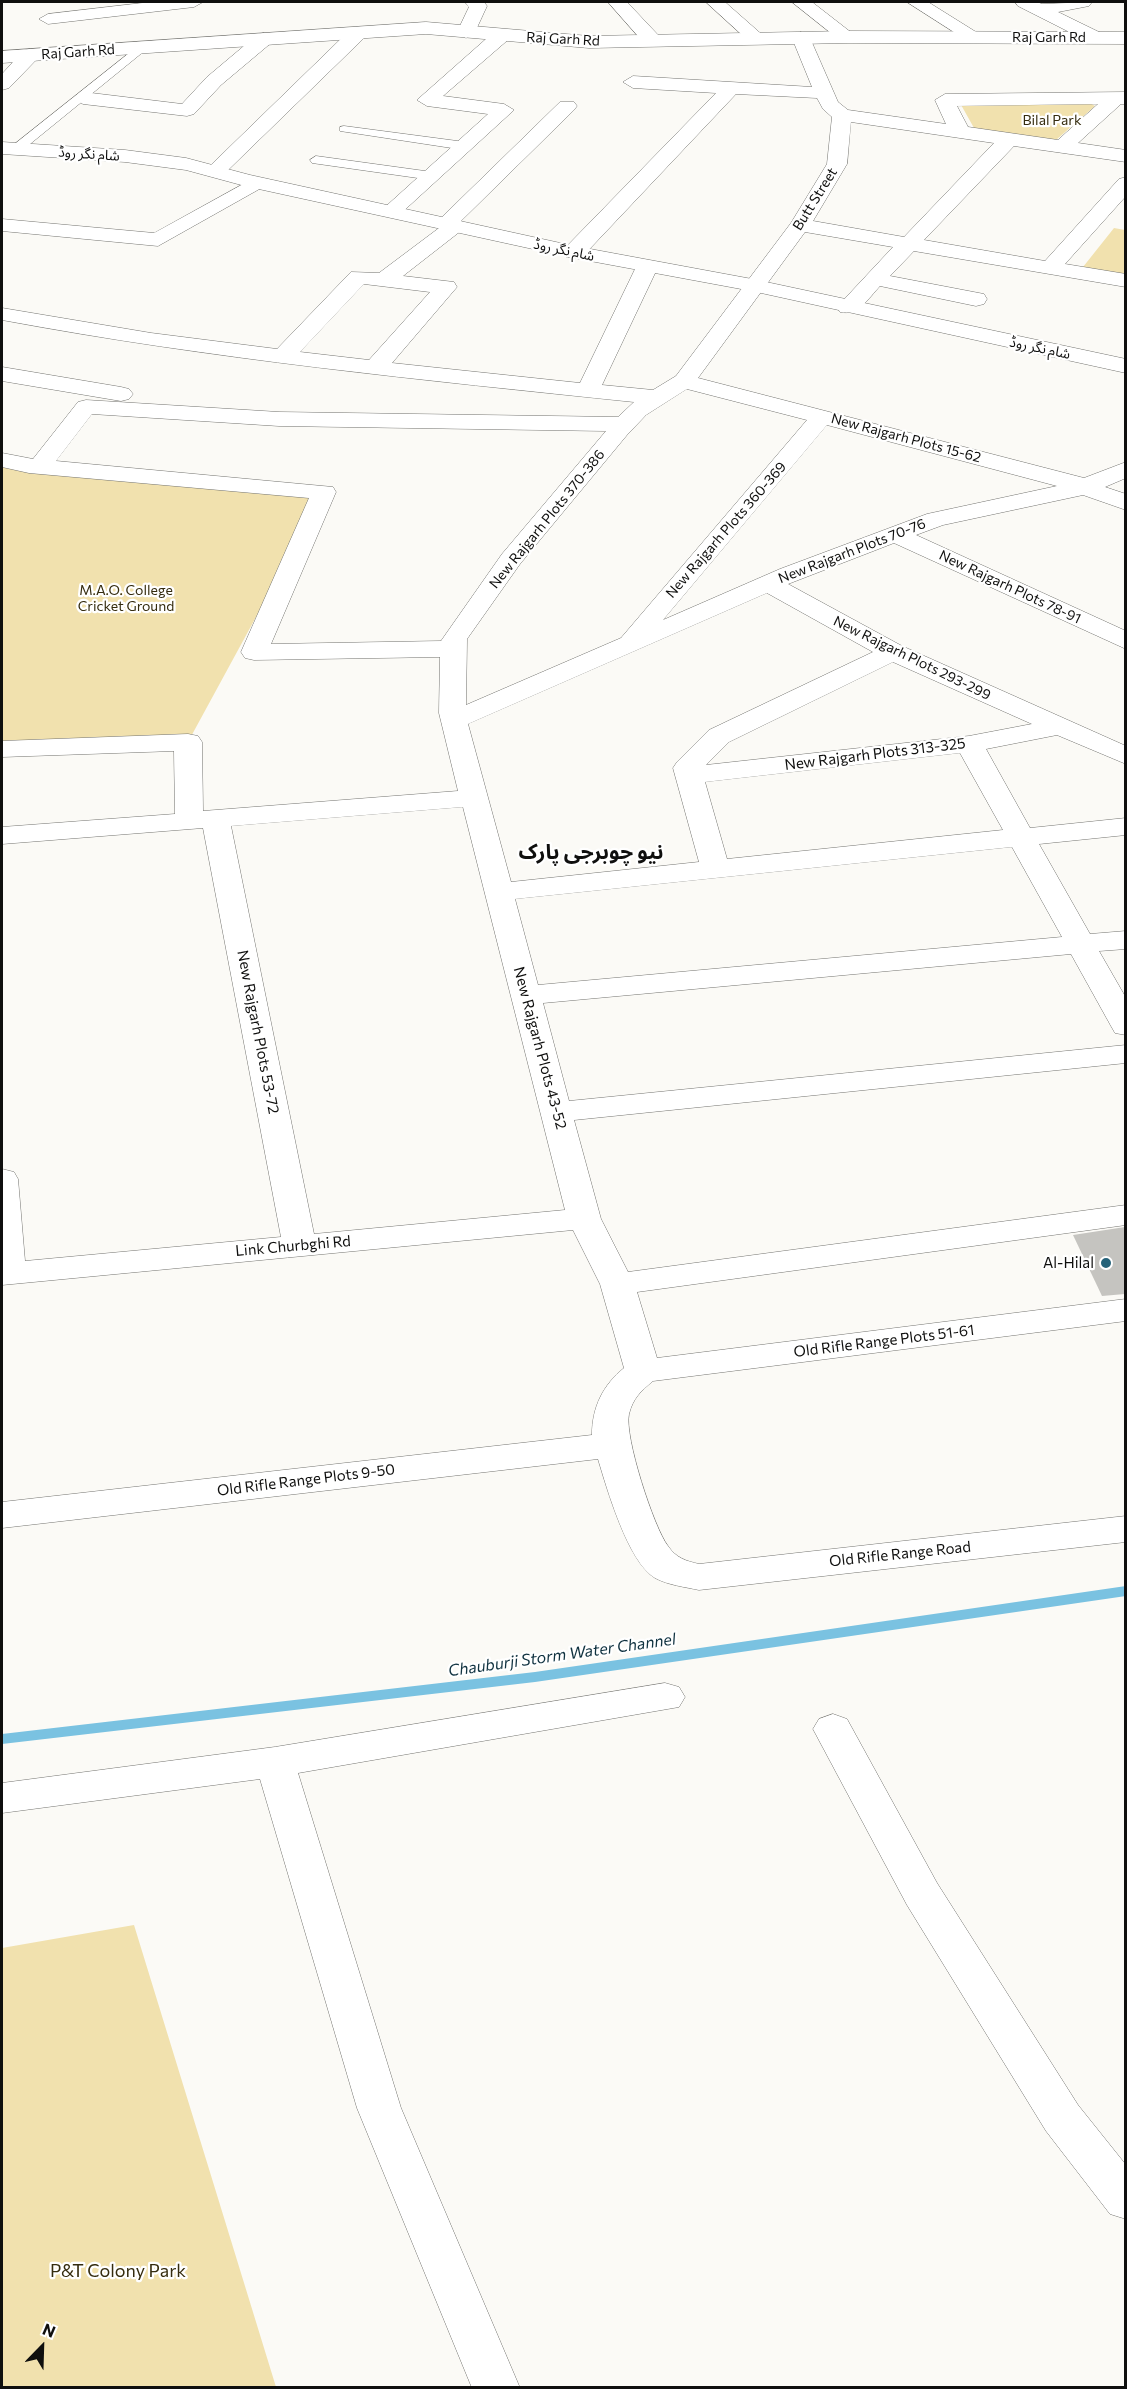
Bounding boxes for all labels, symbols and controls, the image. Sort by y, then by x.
street label: Raj Garh Rd [526,29,600,49]
street label: Raj Garh Rd [1012,29,1086,45]
street label: Raj Garh Rd [41,41,115,63]
park label: Bilal Park [1022,112,1082,128]
street label: شام نگر روڈ [58,143,120,165]
street label: Butt Street [789,165,841,233]
street label: شام نگر روڈ [532,235,596,265]
street label: شام نگر روڈ [1008,333,1072,363]
street label: New Rajgarh Plots 15-62 [829,410,983,466]
street label: New Rajgarh Plots 370-386 [486,446,608,592]
street label: New Rajgarh Plots 360-369 [662,459,790,601]
street label: New Rajgarh Plots 70-76 [776,515,928,587]
street label: New Rajgarh Plots 78-91 [936,547,1084,627]
park label: M.A.O. College Cricket Ground [78,582,174,614]
street label: New Rajgarh Plots 293-299 [830,612,994,704]
street label: New Rajgarh Plots 313-325 [784,734,966,774]
district label: نیو چوبرجی پارک [519,839,663,865]
street label: New Rajgarh Plots 53-72 [233,949,283,1115]
street label: New Rajgarh Plots 43-52 [510,965,570,1131]
street label: Link Churbghi Rd [235,1232,351,1260]
place label: Al-Hilal [1043,1254,1094,1272]
marker: Al-Hilal [1099,1256,1113,1270]
street label: Old Rifle Range Plots 51-61 [793,1321,975,1361]
street label: Old Rifle Range Plots 9-50 [216,1460,396,1500]
street label: Old Rifle Range Road [828,1538,972,1570]
water label: Chauburji Storm Water Channel [447,1630,677,1680]
park label: P&T Colony Park [50,2260,186,2282]
north arrow [12,2317,72,2377]
text: N [40,2319,58,2341]

